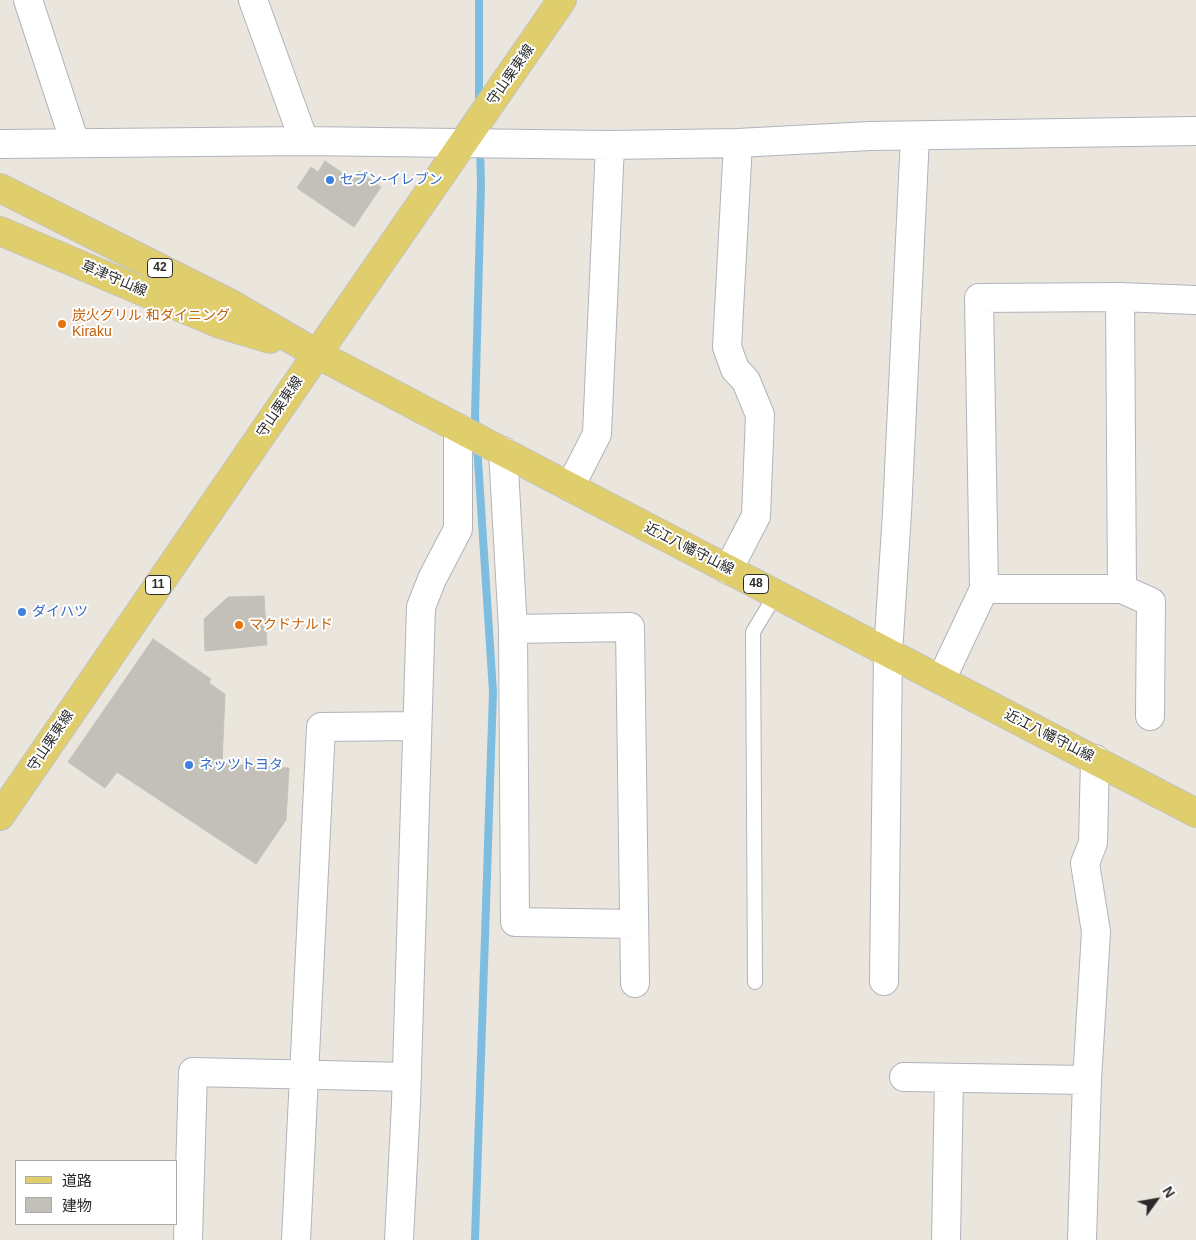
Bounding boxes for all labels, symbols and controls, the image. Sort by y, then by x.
street label: 守山栗東線 [484,42,538,108]
place label: セブン-イレブン [340,172,443,188]
marker: セブン-イレブン [324,174,336,186]
street label: 草津守山線 [79,258,149,300]
road number: 42 [148,258,172,278]
place label: 炭火グリル 和ダイニング Kiraku [72,308,230,341]
marker: 炭火グリル 和ダイニング Kiraku [56,318,68,330]
street label: 守山栗東線 [253,373,307,441]
street label: 近江八幡守山線 [642,519,736,579]
road number: 48 [744,574,768,594]
road number: 11 [146,576,170,594]
place label: ダイハツ [32,604,88,620]
marker: ダイハツ [16,606,28,618]
place label: マクドナルド [249,617,333,633]
marker: マクドナルド [233,619,245,631]
street label: 近江八幡守山線 [1002,706,1096,766]
street label: 守山栗東線 [24,707,78,775]
place label: ネッツトヨタ [199,757,283,773]
marker: ネッツトヨタ [183,759,195,771]
legend [15,1160,178,1225]
text: 道路 [62,1172,92,1189]
north arrow [1131,1175,1181,1225]
text: N [1159,1184,1178,1201]
text: 建物 [62,1197,92,1214]

